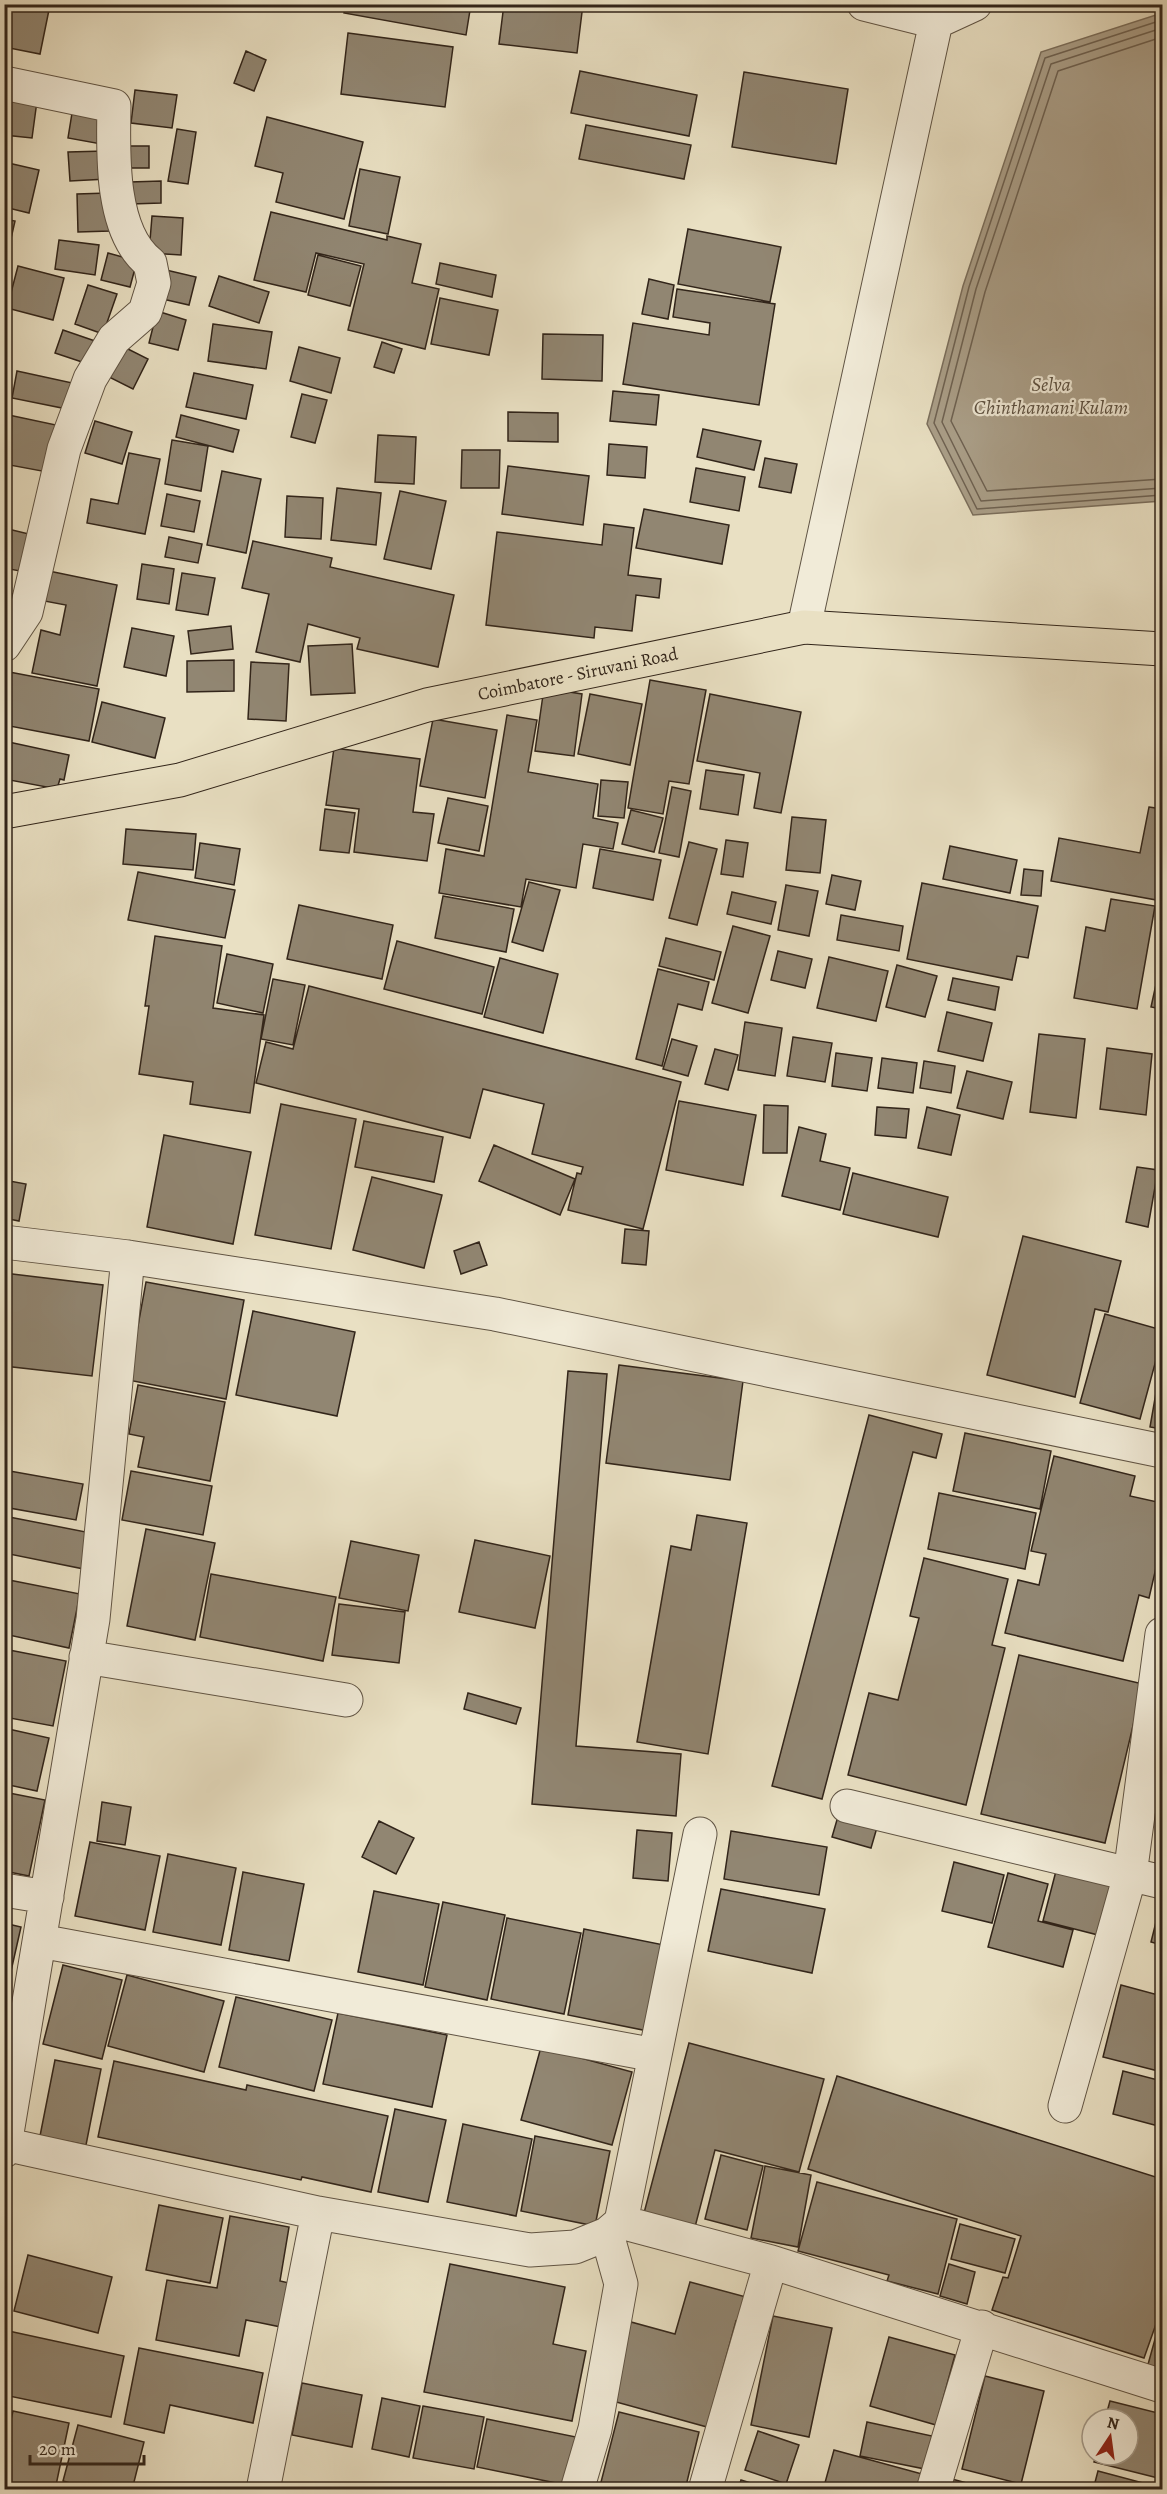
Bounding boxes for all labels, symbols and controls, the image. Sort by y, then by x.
water label: Selva Chinthamani Kulam [974,371,1128,421]
street label: Coimbatore - Siruvani Road [476,641,680,706]
north arrow [1080,2407,1140,2467]
text: N [1105,2411,1122,2435]
scale bar [30,2428,144,2466]
text: 20 m [39,2437,76,2461]

